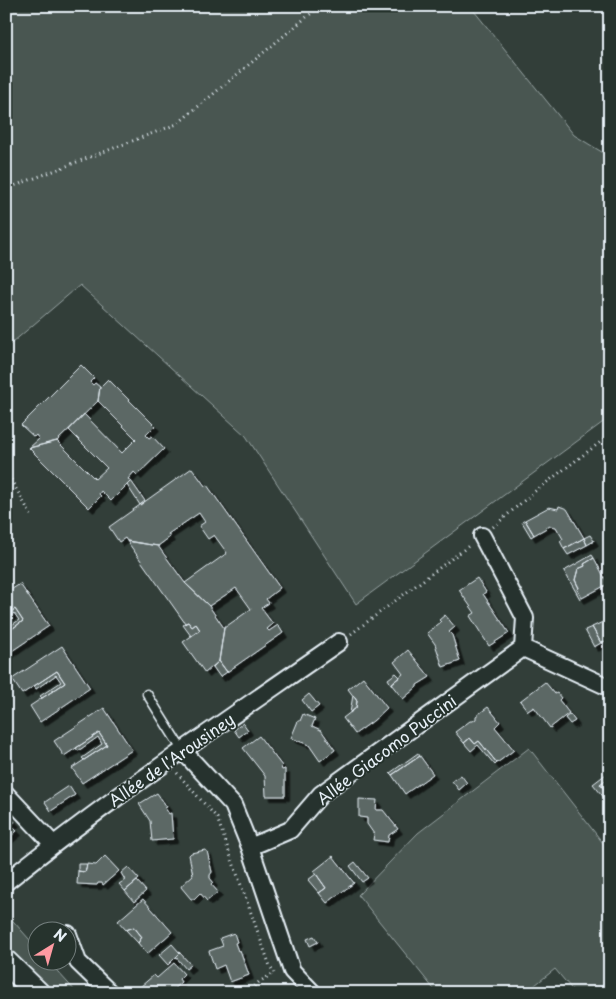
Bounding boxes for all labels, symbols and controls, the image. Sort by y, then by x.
street label: Allée Giacomo Puccini [311,688,461,810]
street label: Allée de l'Arousiney [103,706,239,812]
north arrow [28,922,78,972]
text: N [49,923,71,947]

